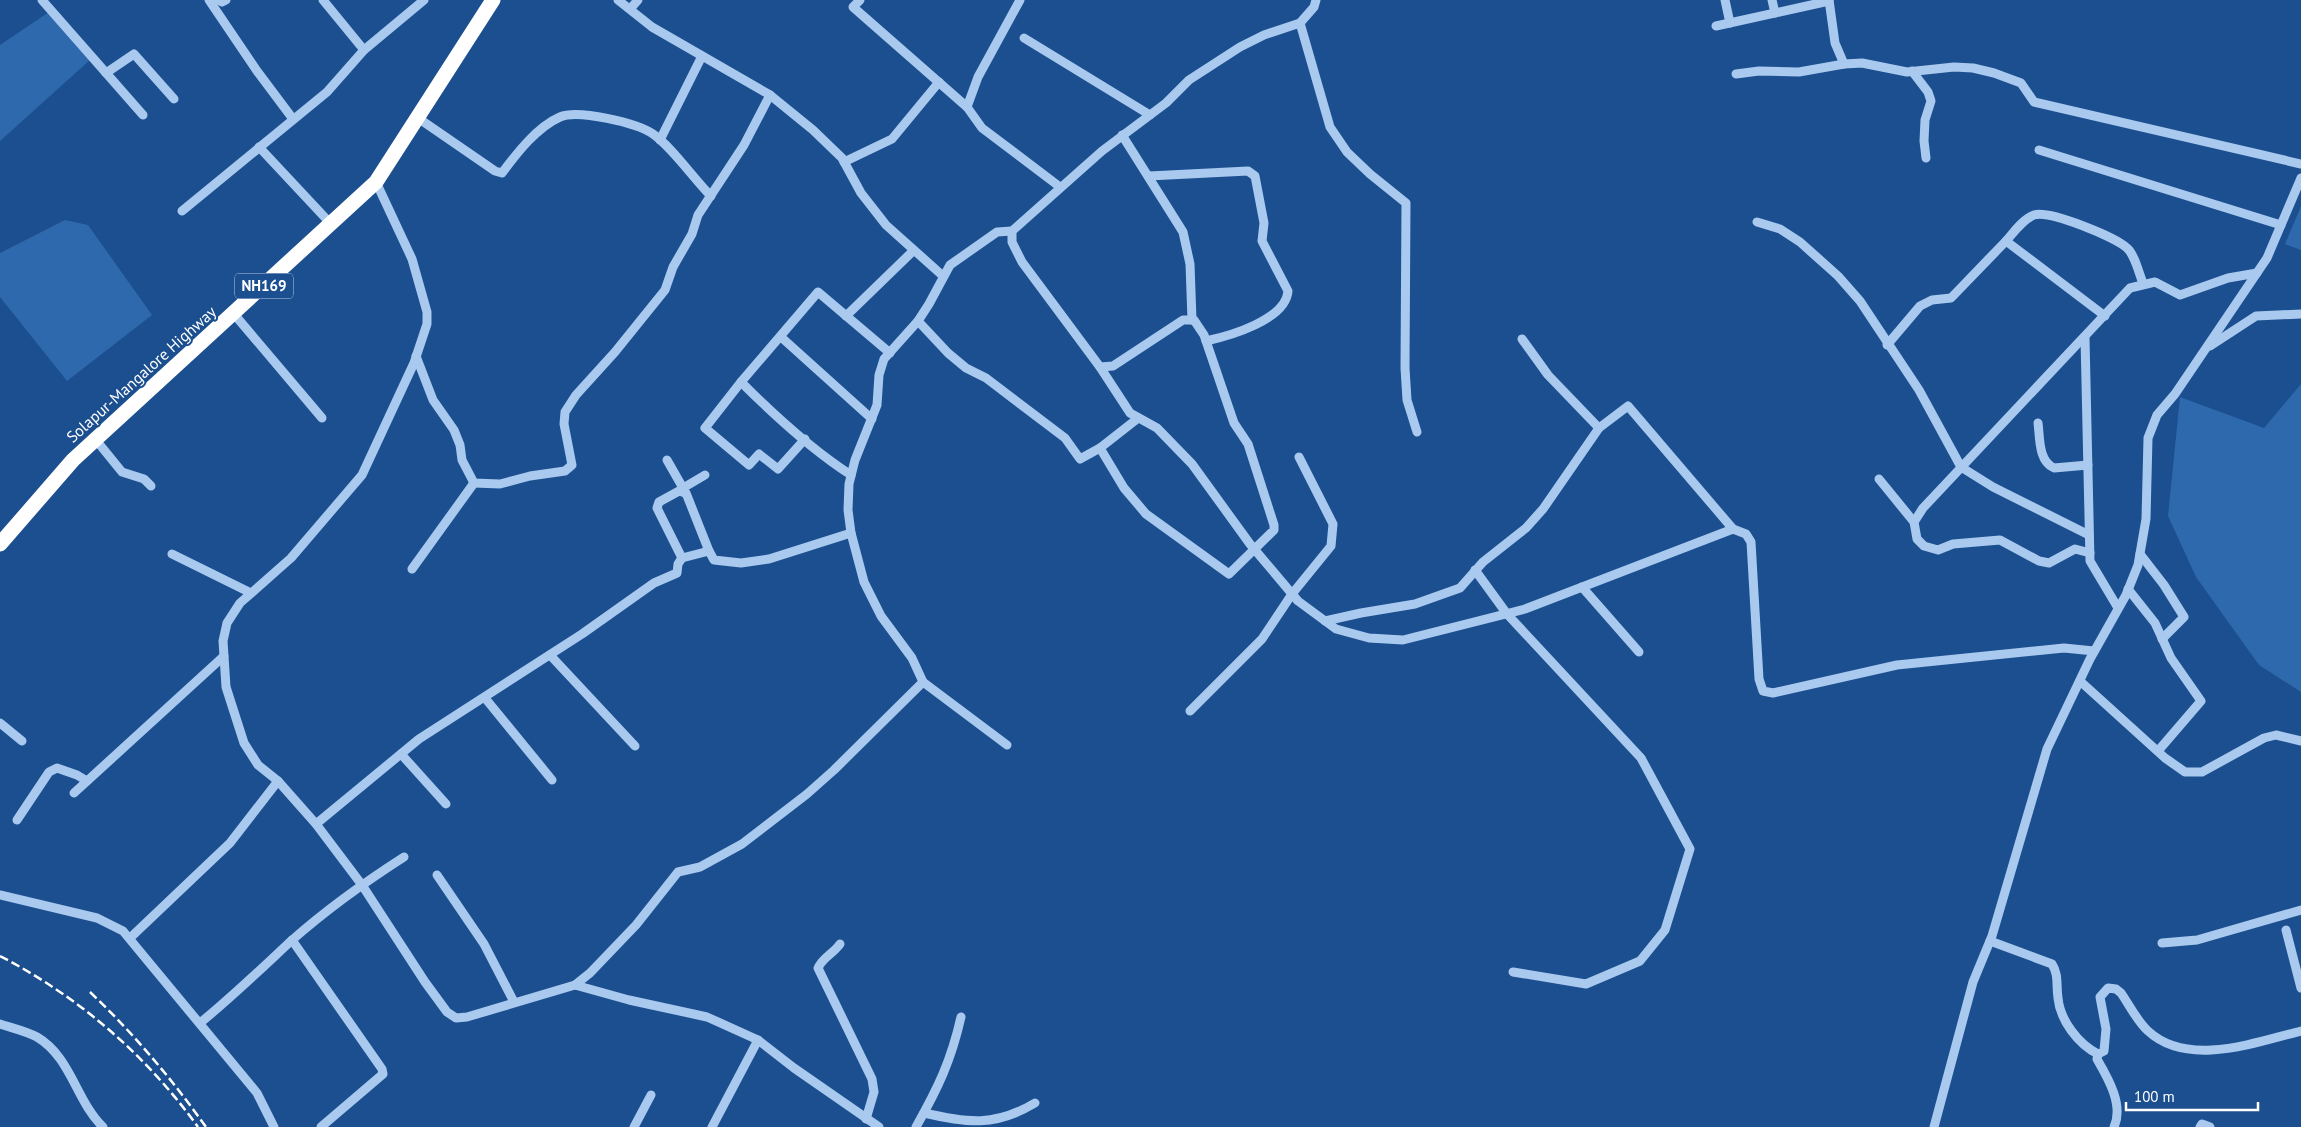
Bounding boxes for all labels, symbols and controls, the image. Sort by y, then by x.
road number: NH169 [235,274,293,298]
street label: Solapur-Mangalore Highway [62,301,220,447]
scale bar [2126,1080,2258,1112]
text: 100 m [2134,1087,2175,1106]

